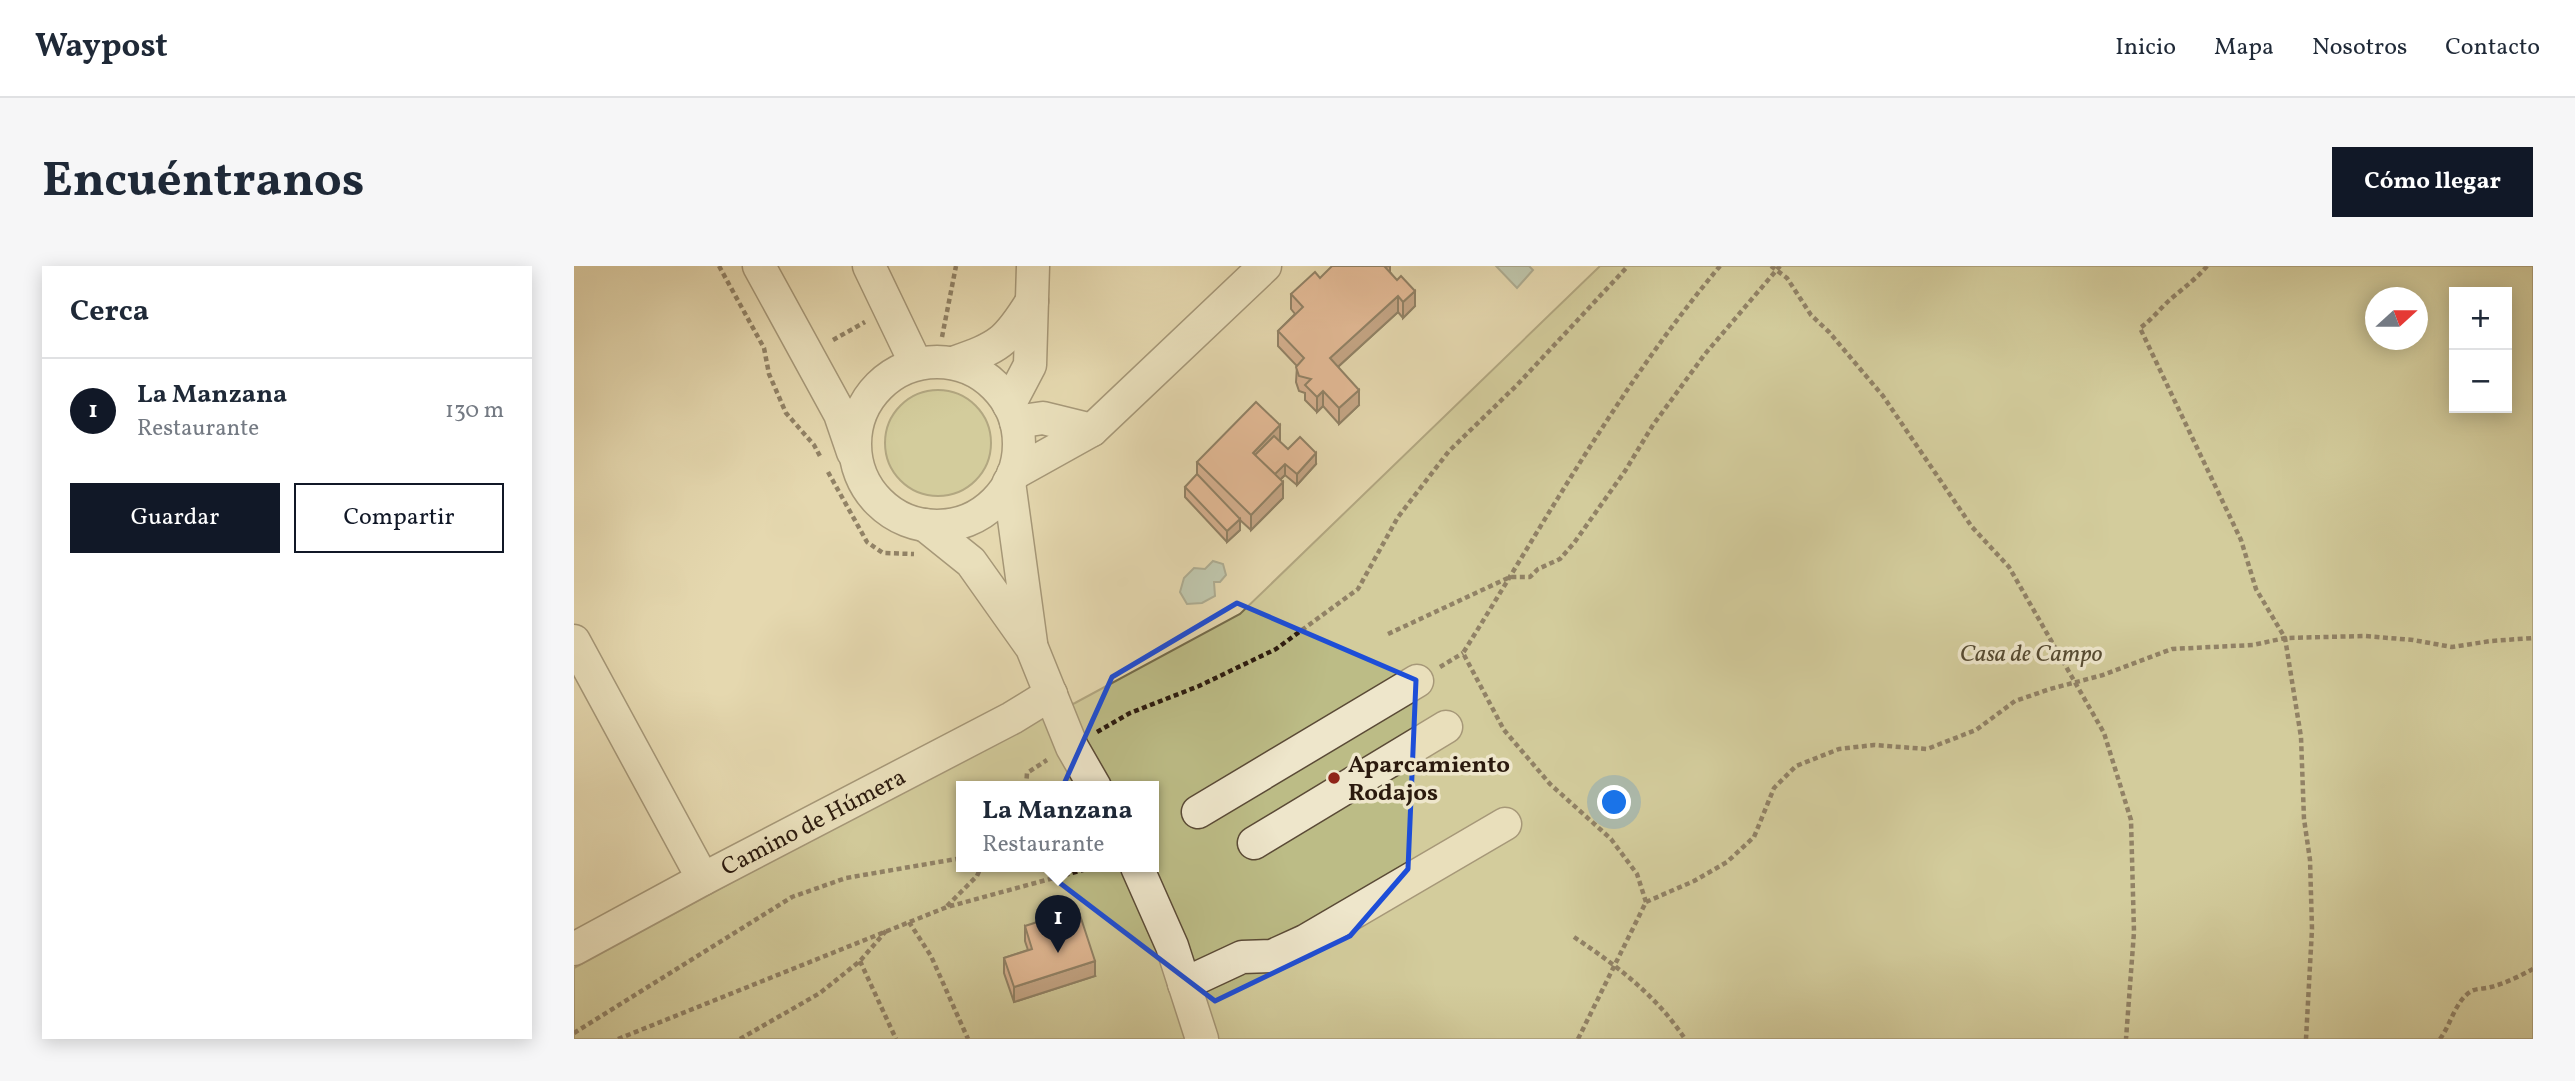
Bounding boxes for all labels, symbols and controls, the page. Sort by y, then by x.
text: Waypost [35,25,168,71]
text: Inicio [2115,31,2176,65]
text: Mapa [2214,31,2274,65]
text: Nosotros [2312,31,2407,65]
text: Contacto [2445,31,2540,65]
button: Cómo llegar [2332,147,2533,217]
text: Encuéntranos [42,148,364,217]
north arrow [2365,287,2428,350]
map controls [2449,287,2512,413]
button: + [2449,287,2512,350]
text: Cerca [70,291,149,333]
button: − [2449,350,2512,413]
text: La Manzana [137,377,287,413]
text: 1 [88,395,98,427]
text: 130 m [445,395,504,427]
text: Restaurante [137,413,259,445]
button: Guardar [70,483,280,553]
button: Compartir [294,483,504,553]
park label: Casa de Campo [1960,638,2102,672]
place label: Aparcamiento Rodajos [1348,749,1510,811]
street label: Camino de Húmera [716,761,912,886]
marker: Aparcamiento Rodajos [1326,770,1342,786]
popup [956,781,1159,872]
your location [1597,785,1631,819]
text: La Manzana [982,793,1133,829]
text: Restaurante [982,829,1104,861]
pin: 1 [1035,895,1081,953]

